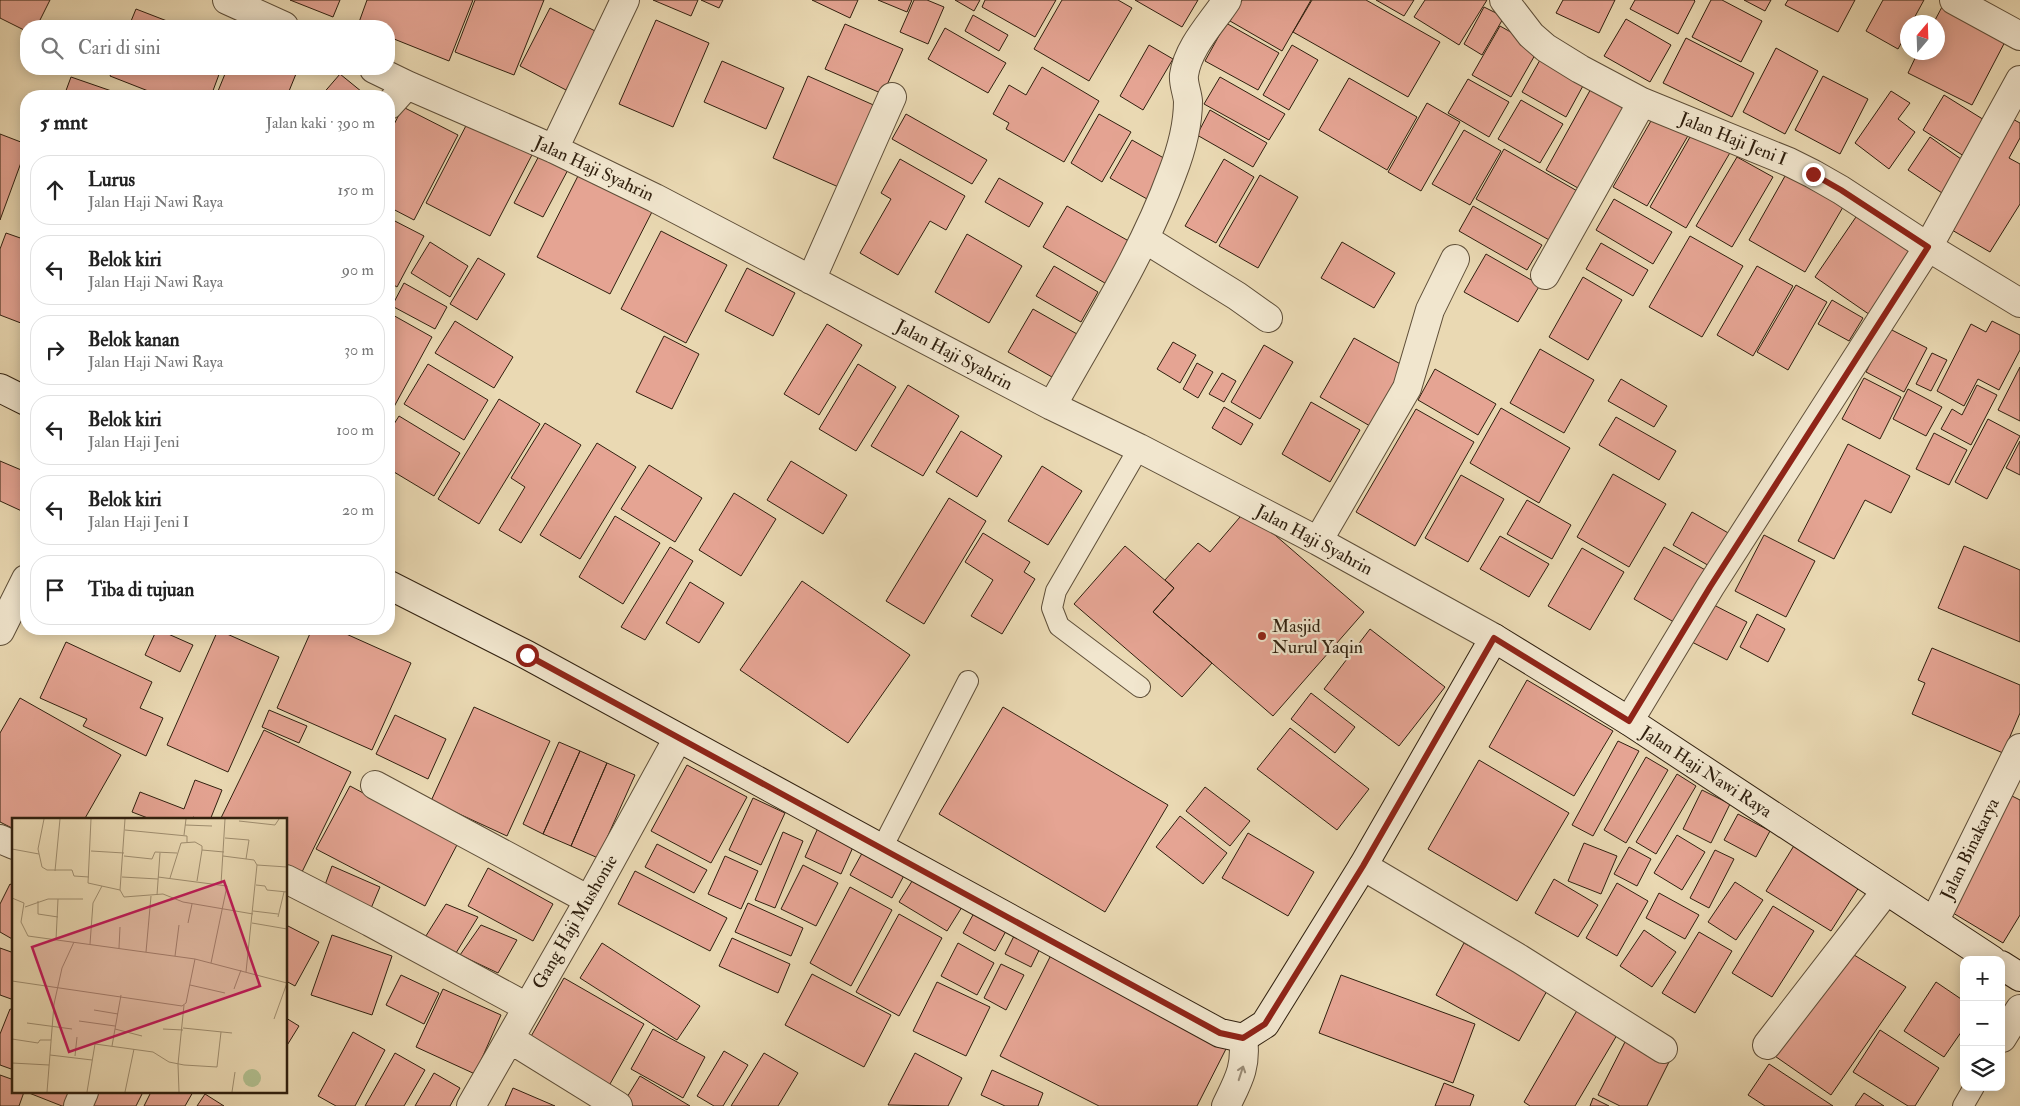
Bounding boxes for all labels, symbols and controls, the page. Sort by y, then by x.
north arrow [1900,15,1945,60]
search box [20,20,395,75]
icon: search [38,34,66,62]
text: Cari di sini [78,36,161,60]
street label: Jalan Haji Jeni I [1675,107,1790,171]
text: 5 mnt [40,109,87,136]
text: Jalan kaki · 390 m [266,113,375,133]
street label: Jalan Haji Syahrin [529,131,658,207]
route end [1802,163,1825,186]
text: Lurus [88,168,135,192]
icon: ahead [41,176,69,204]
text: 150 m [337,180,374,200]
text: Jalan Haji Nawi Raya [88,192,223,212]
text: Belok kiri [88,248,162,272]
icon: left [41,256,69,284]
text: 90 m [342,260,374,280]
text: Jalan Haji Nawi Raya [88,272,223,292]
street label: Jalan Haji Syahrin [890,314,1017,396]
text: Belok kanan [88,328,179,352]
icon: right [41,336,69,364]
text: 30 m [344,340,374,360]
text: Jalan Haji Nawi Raya [88,352,223,372]
text: Belok kiri [88,408,162,432]
icon: left [41,416,69,444]
text: 100 m [336,420,374,440]
text: Jalan Haji Jeni [88,432,179,452]
text: Belok kiri [88,488,162,512]
icon: left [41,496,69,524]
street label: Jalan Haji Syahrin [1250,499,1377,581]
text: 20 m [342,500,374,520]
text: Jalan Haji Jeni I [88,512,189,532]
icon: arrive [41,576,69,604]
text: Tiba di tujuan [88,578,194,602]
place label: Masjid Nurul Yaqin [1272,615,1363,659]
marker: Masjid Nurul Yaqin [1256,630,1268,642]
route start [516,644,539,667]
street label: Jalan Haji Nawi Raya [1635,720,1777,823]
street label: Jalan Binakarya [1935,794,2005,905]
inset map [12,818,288,1094]
street label: Gang Haji Mushonie [527,850,623,993]
map controls [1960,956,2005,1091]
button: + [1960,956,2005,1001]
button: − [1960,1001,2005,1046]
button: layers [1960,1046,2005,1091]
one-way arrow [1236,1066,1246,1082]

